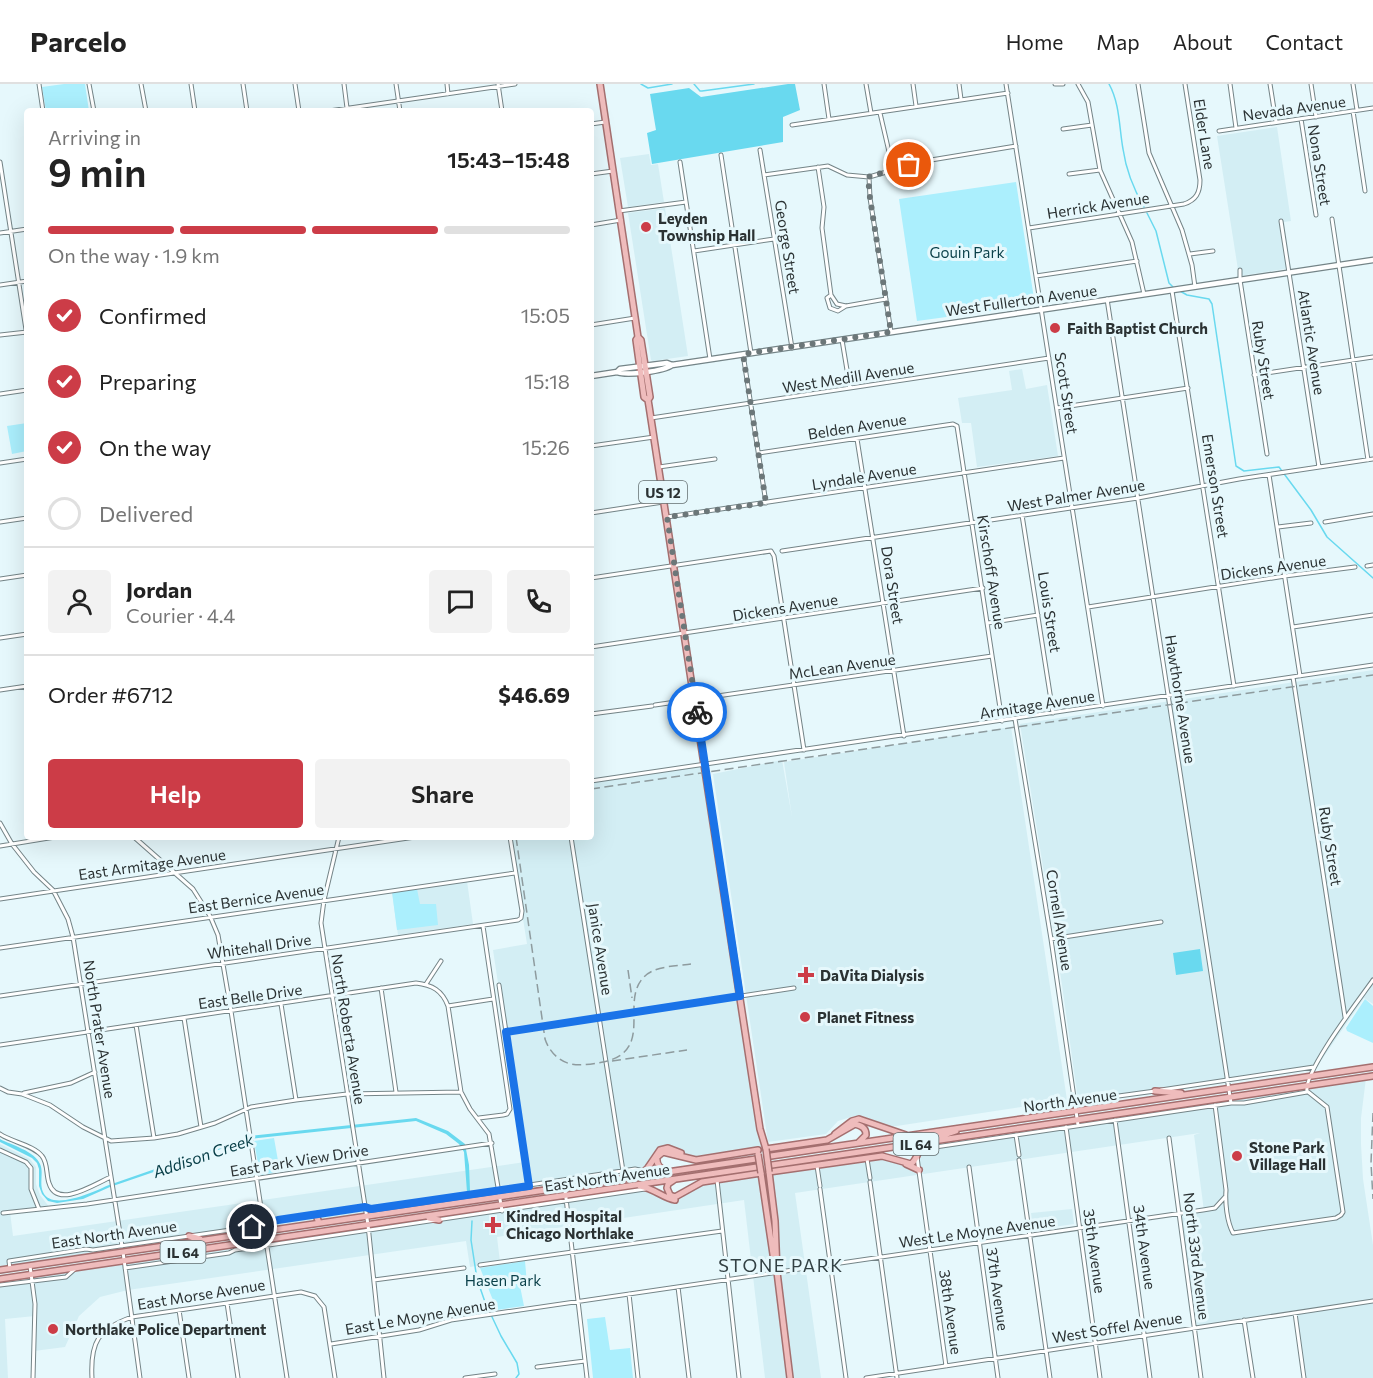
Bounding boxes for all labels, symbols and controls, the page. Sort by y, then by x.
text: Parcelo [30,24,127,58]
text: Home [1006,29,1063,54]
text: Map [1096,29,1140,54]
text: About [1173,29,1232,54]
text: Contact [1265,29,1343,54]
street label: Nevada Avenue [1241,92,1347,124]
street label: Elder Lane [1191,97,1219,171]
street label: Nona Street [1305,123,1335,207]
text: Arriving in [48,125,141,149]
pin [883,139,934,190]
text: 15:43–15:48 [447,146,570,173]
text: 9 min [48,147,146,195]
icon: bag [892,148,925,181]
street label: Herrick Avenue [1046,188,1151,222]
street label: George Street [772,199,804,295]
place label: Leyden Township Hall [658,209,755,244]
marker: Leyden Township Hall [639,220,653,234]
text: On the way · 1.9 km [48,243,220,267]
park label: Gouin Park [929,243,1005,261]
street label: West Fullerton Avenue [944,280,1098,320]
street label: Atlantic Avenue [1295,288,1329,396]
icon: check [48,299,81,332]
text: Confirmed [99,302,206,329]
text: 15:05 [521,303,570,327]
place label: Faith Baptist Church [1067,319,1208,337]
street label: Ruby Street [1249,319,1279,401]
marker: Faith Baptist Church [1048,321,1062,335]
street label: Scott Street [1052,351,1082,435]
street label: West Medill Avenue [781,358,915,396]
icon: check [48,365,81,398]
text: Preparing [99,368,196,395]
text: 15:18 [525,369,570,393]
street label: Belden Avenue [806,409,908,443]
icon: check [48,431,81,464]
street label: Emerson Street [1199,433,1233,539]
text: On the way [99,434,211,461]
text: 15:26 [522,435,570,459]
street label: Lyndale Avenue [810,459,918,493]
street label: West Palmer Avenue [1006,475,1146,515]
road number: US 12 [639,481,687,503]
text: Delivered [99,500,193,527]
street label: Kirschoff Avenue [974,513,1010,631]
street label: Dora Street [878,545,908,625]
street label: Dickens Avenue [1219,551,1327,583]
button: person [48,570,111,633]
button: chat [429,570,492,633]
button: phone [507,570,570,633]
street label: Louis Street [1035,570,1065,654]
text: Jordan [126,576,192,603]
street label: Dickens Avenue [731,590,839,624]
text: Courier · 4.4 [126,603,235,627]
street label: Hawthorne Avenue [1162,633,1200,765]
street label: McLean Avenue [787,650,897,682]
text: Order #6712 [48,681,173,708]
text: $46.69 [498,681,570,708]
courier [667,682,727,742]
street label: Armitage Avenue [978,686,1096,722]
icon: bike [681,696,714,729]
button: Help [48,759,303,828]
button: Share [315,759,570,828]
street label: Ruby Street [1316,805,1346,887]
street label: East Armitage Avenue [77,845,227,883]
street label: Cornell Avenue [1043,868,1077,972]
street label: East Bernice Avenue [187,880,325,916]
street label: Janice Avenue [585,902,617,996]
street label: Whitehall Drive [206,930,312,962]
street label: North Roberta Avenue [328,952,370,1106]
street label: North Prater Avenue [80,959,120,1100]
marker: DaVita Dialysis [797,966,815,984]
place label: DaVita Dialysis [820,966,924,984]
street label: East Belle Drive [197,980,303,1012]
place label: Planet Fitness [817,1008,914,1026]
marker: Planet Fitness [798,1010,812,1024]
street label: North Avenue [1022,1085,1118,1115]
water label: Addison Creek [149,1129,256,1181]
road number: IL 64 [894,1133,938,1155]
place label: Stone Park Village Hall [1249,1138,1326,1173]
street label: East Park View Drive [229,1140,370,1180]
marker: Stone Park Village Hall [1230,1149,1244,1163]
street label: East North Avenue [543,1159,671,1195]
street label: North 33rd Avenue [1180,1191,1214,1321]
pin [226,1201,277,1252]
street label: 34th Avenue [1130,1204,1160,1291]
place label: Kindred Hospital Chicago Northlake [506,1207,634,1242]
street label: 35th Avenue [1080,1208,1110,1294]
icon: home [235,1210,268,1243]
street label: West Le Moyne Avenue [898,1211,1056,1251]
street label: East North Avenue [50,1216,178,1252]
marker: Kindred Hospital Chicago Northlake [484,1216,502,1234]
road number: IL 64 [160,1241,206,1263]
street label: 37th Avenue [983,1246,1013,1332]
district label: STONE PARK [718,1254,844,1276]
street label: 38th Avenue [936,1269,966,1356]
park label: Hasen Park [465,1271,541,1289]
street label: East Morse Avenue [136,1275,266,1313]
street label: East Le Moyne Avenue [344,1294,497,1338]
street label: West Soffel Avenue [1051,1308,1183,1346]
place label: Northlake Police Department [65,1320,266,1338]
marker: Northlake Police Department [46,1322,60,1336]

